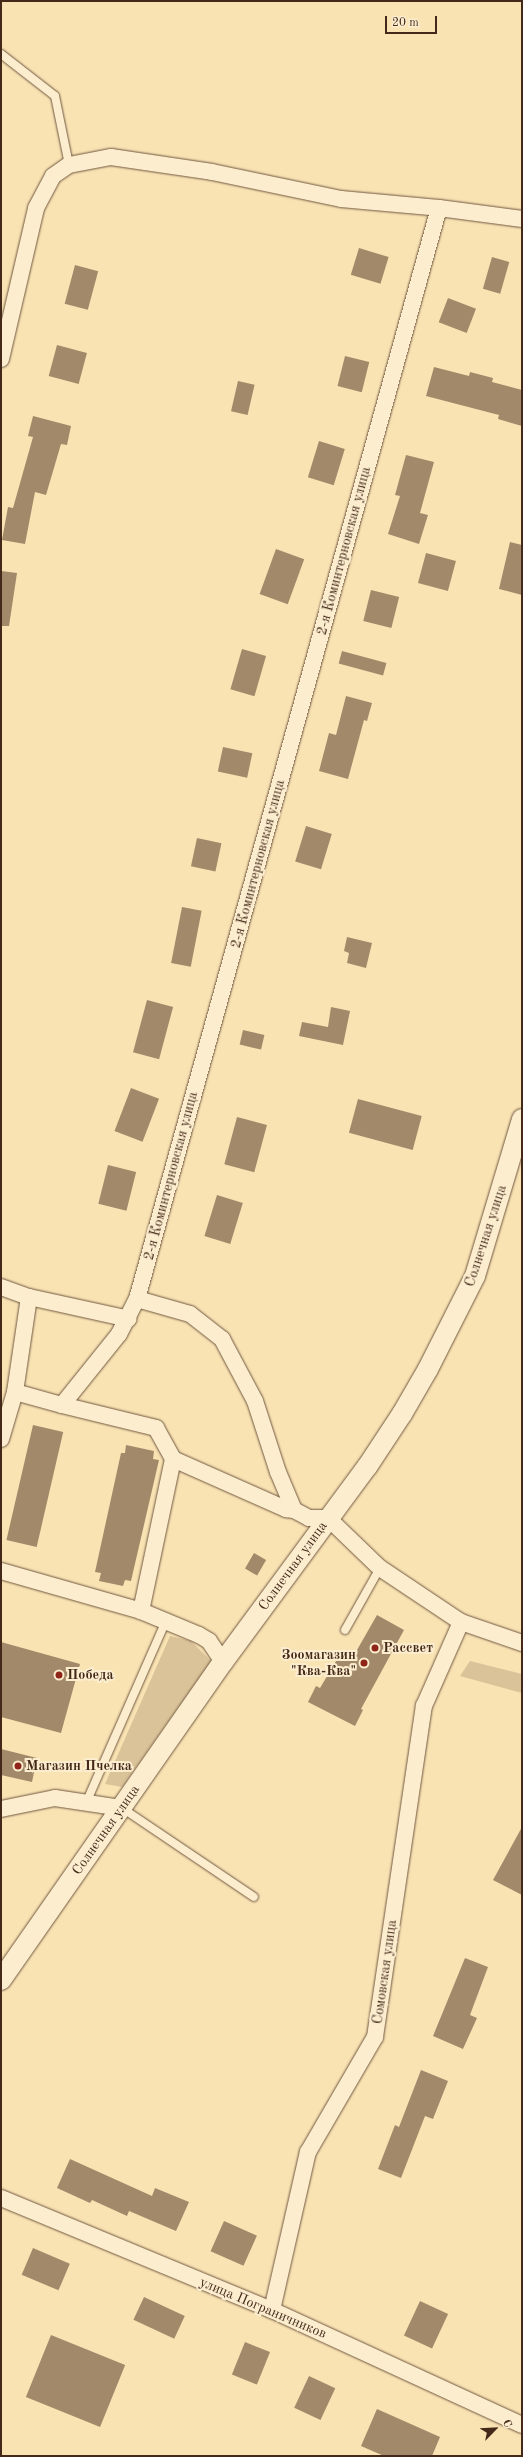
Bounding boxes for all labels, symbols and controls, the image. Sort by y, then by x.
scale bar [387,8,439,34]
text: 20 m [392,17,419,29]
street label: 2-я Коминтерновская улица [313,465,375,637]
street label: 2-я Коминтерновская улица [227,778,289,950]
street label: 2-я Коминтерновская улица [140,1090,202,1262]
street label: Солнечная улица [462,1183,510,1289]
street label: Солнечная улица [255,1518,331,1614]
place label: Рассвет [383,1640,433,1656]
marker: Рассвет [370,1643,380,1653]
place label: Зоомагазин "Ква-Ква" [282,1647,356,1680]
marker: Зоомагазин "Ква-Ква" [359,1658,369,1668]
place label: Победа [67,1667,114,1683]
marker: Победа [54,1670,64,1680]
place label: Магазин Пчелка [26,1758,132,1774]
marker: Магазин Пчелка [13,1761,23,1771]
street label: Солнечная улица [69,1782,143,1878]
street label: Сомовская улица [369,1919,401,2025]
street label: улица Пограничников [197,2274,329,2342]
north arrow [475,2409,515,2449]
text: С [500,2418,513,2429]

